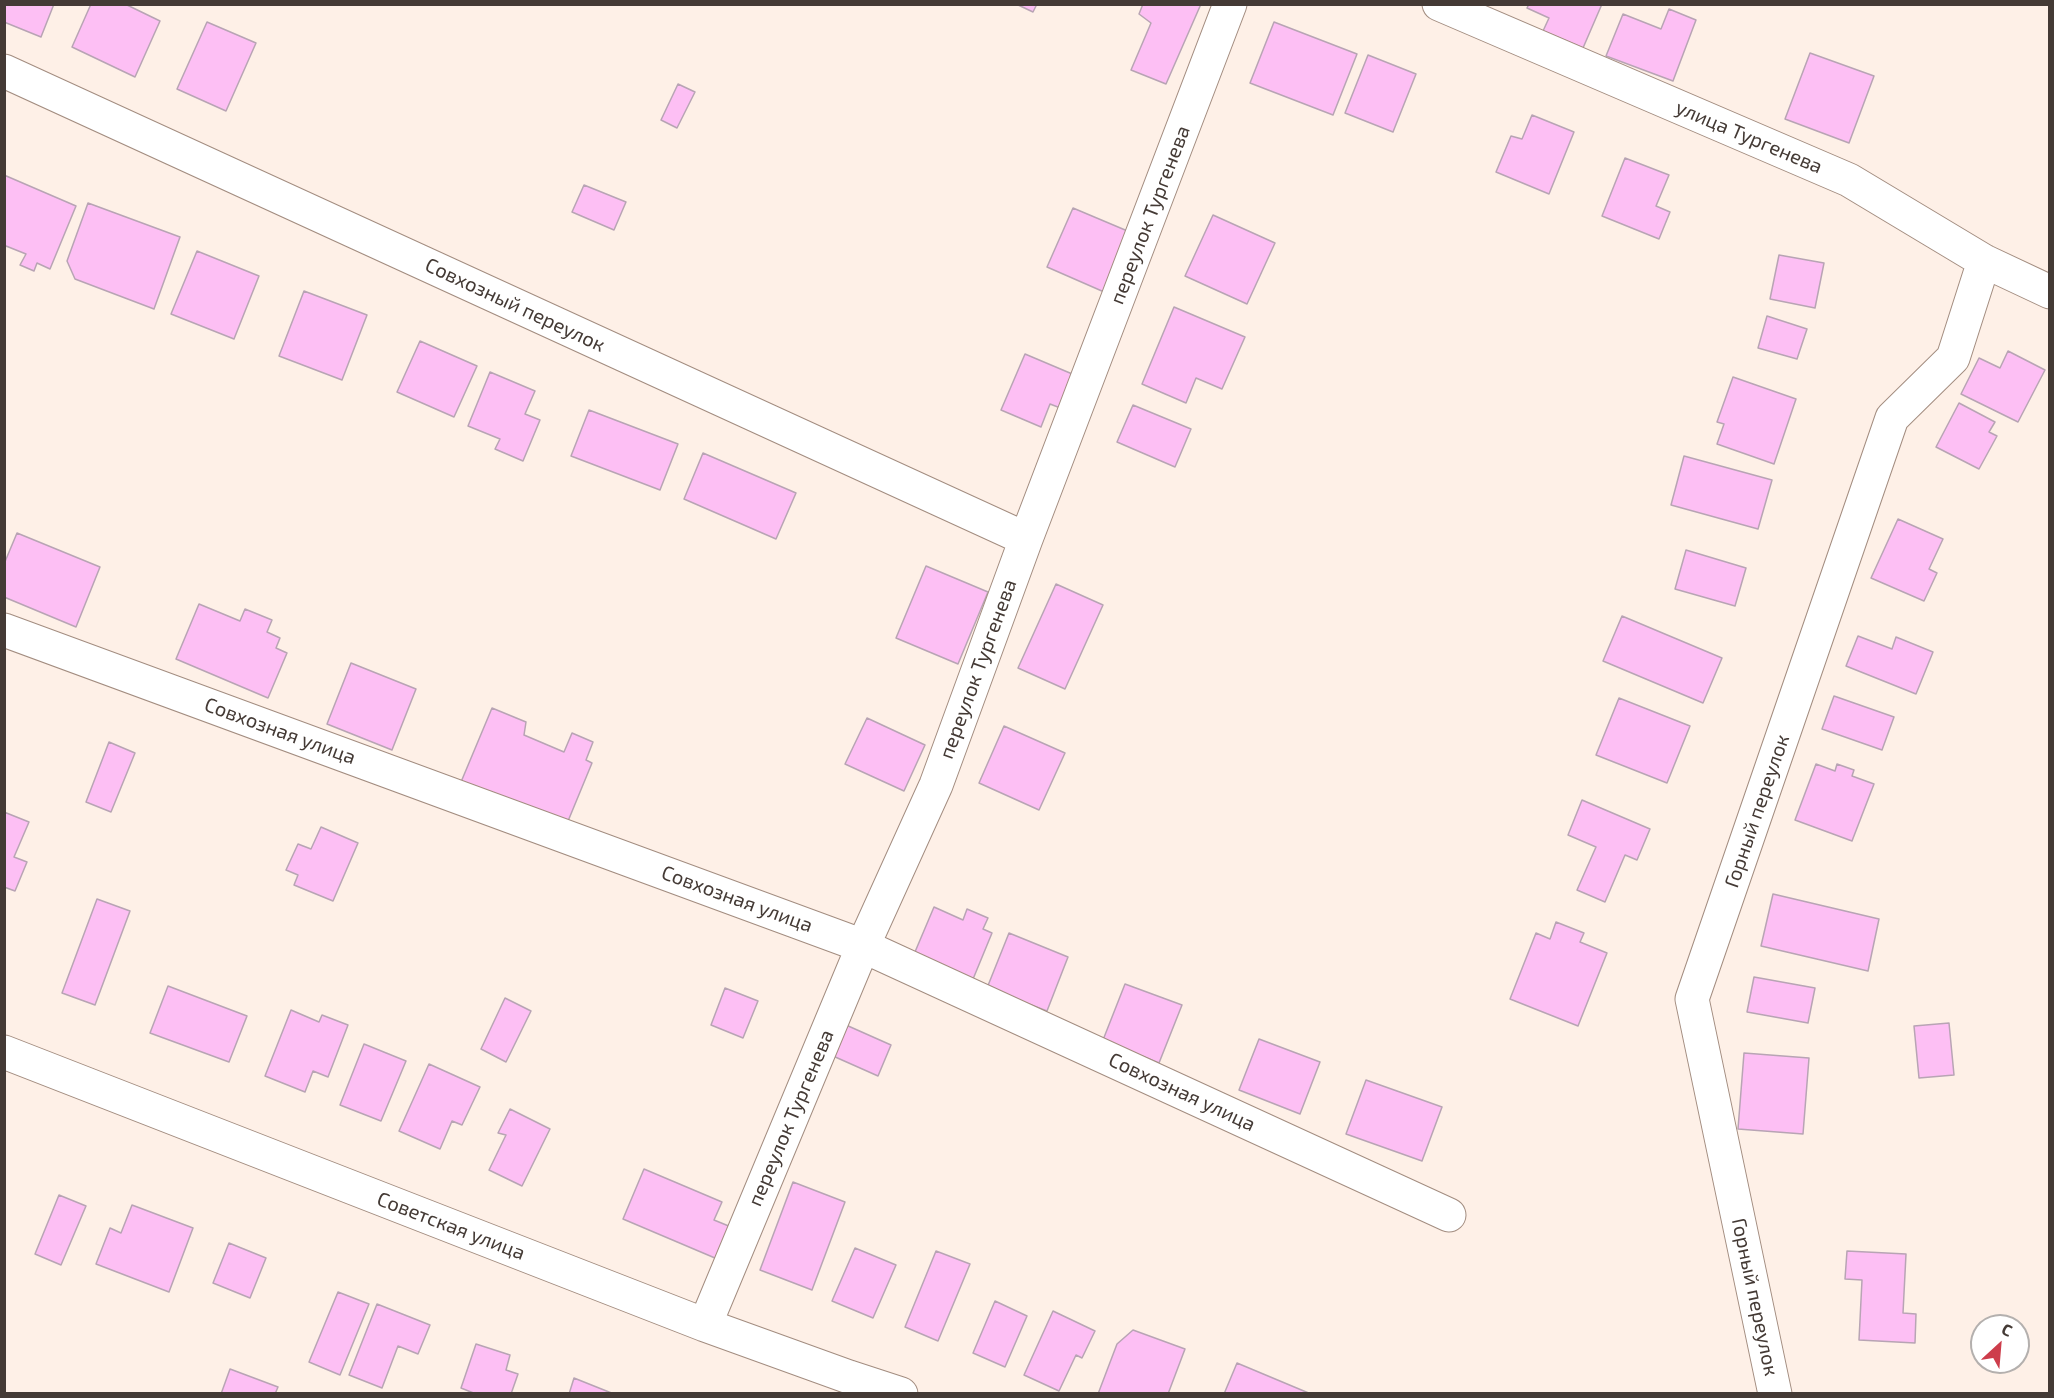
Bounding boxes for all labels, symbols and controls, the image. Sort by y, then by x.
street label: улица Тургенева [1672,95,1826,179]
street label: переулок Тургенева [1105,122,1195,308]
street label: Совхозный переулок [421,253,609,357]
street label: переулок Тургенева [934,576,1022,762]
street label: Совхозная улица [201,692,359,770]
street label: Горный переулок [1720,731,1794,891]
street label: Совхозная улица [658,860,816,938]
street label: переулок Тургенева [743,1026,839,1210]
street label: Совхозная улица [1105,1047,1259,1137]
street label: Советская улица [374,1187,528,1265]
street label: Горный переулок [1727,1216,1783,1378]
north arrow [1970,1314,2030,1374]
text: С [1999,1319,2016,1340]

